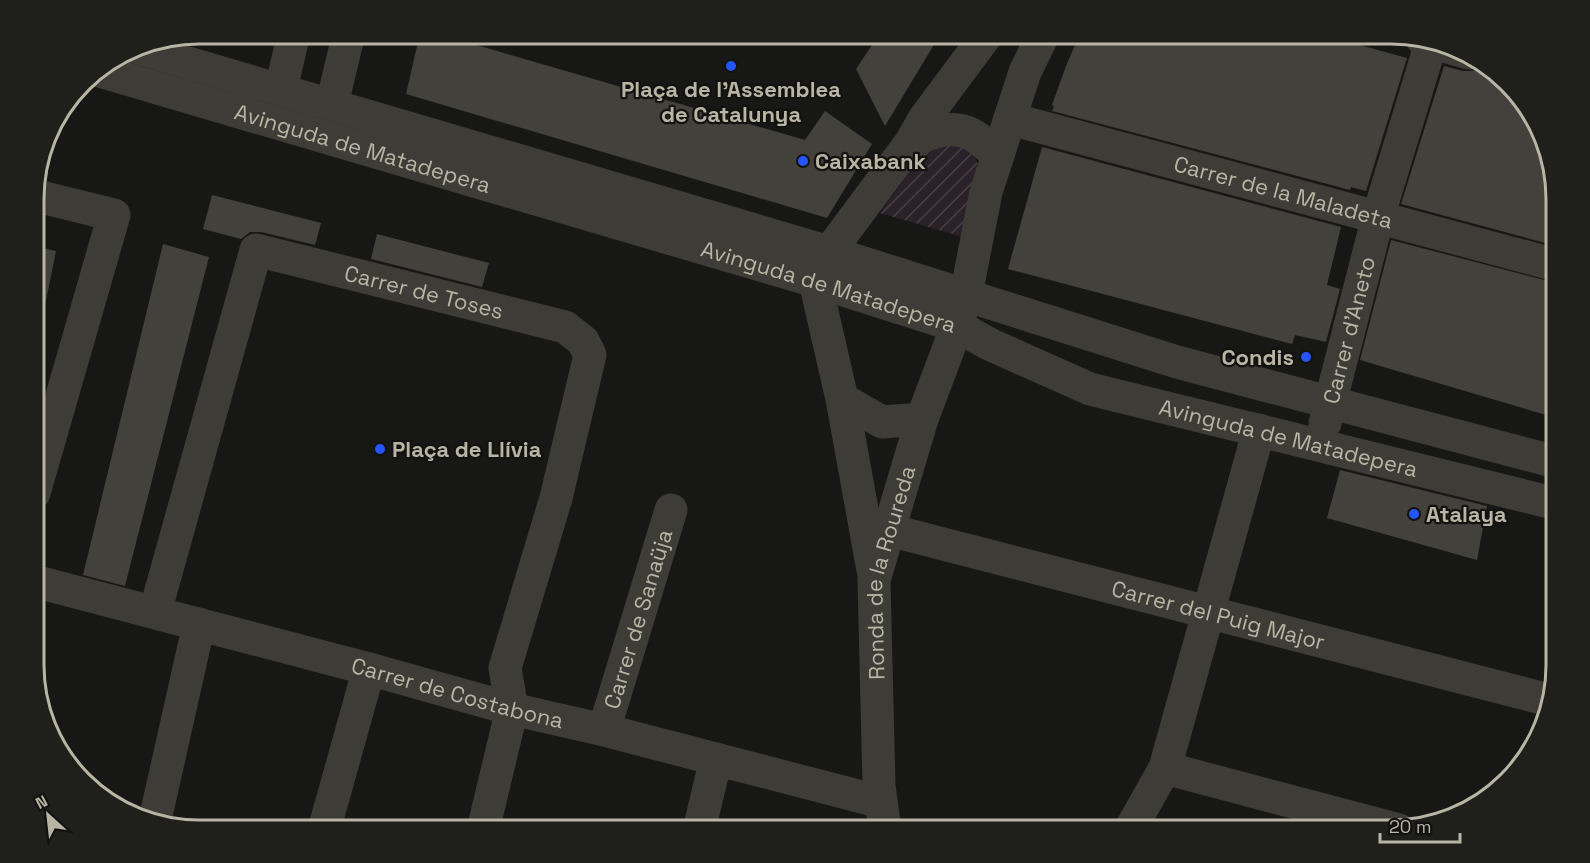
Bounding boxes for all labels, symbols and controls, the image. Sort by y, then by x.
marker: Plaça de l'Assemblea de Catalunya [724,59,738,73]
place label: Plaça de l'Assemblea de Catalunya [621,75,841,128]
street label: Avinguda de Matadepera [231,97,494,199]
place label: Caixabank [815,147,927,175]
street label: Carrer de la Maladeta [1171,149,1396,235]
marker: Caixabank [796,154,810,168]
street label: Avinguda de Matadepera [698,234,960,339]
street label: Carrer d'Aneto [1317,253,1381,407]
street label: Carrer de Toses [342,259,506,325]
place label: Condis [1221,343,1294,371]
marker: Condis [1299,350,1313,364]
street label: Avinguda de Matadepera [1156,393,1421,483]
place label: Plaça de Llívia [392,435,542,463]
marker: Plaça de Llívia [373,442,387,456]
street label: Ronda de la Roureda [860,462,921,680]
place label: Atalaya [1426,500,1507,528]
marker: Atalaya [1407,507,1421,521]
street label: Carrer de Sanaüja [597,525,678,712]
street label: Carrer del Puig Major [1109,574,1328,656]
street label: Carrer de Costabona [348,651,567,734]
north arrow [18,785,78,845]
text: N [32,790,51,814]
scale bar [1380,806,1460,844]
text: 20 m [1389,815,1432,838]

